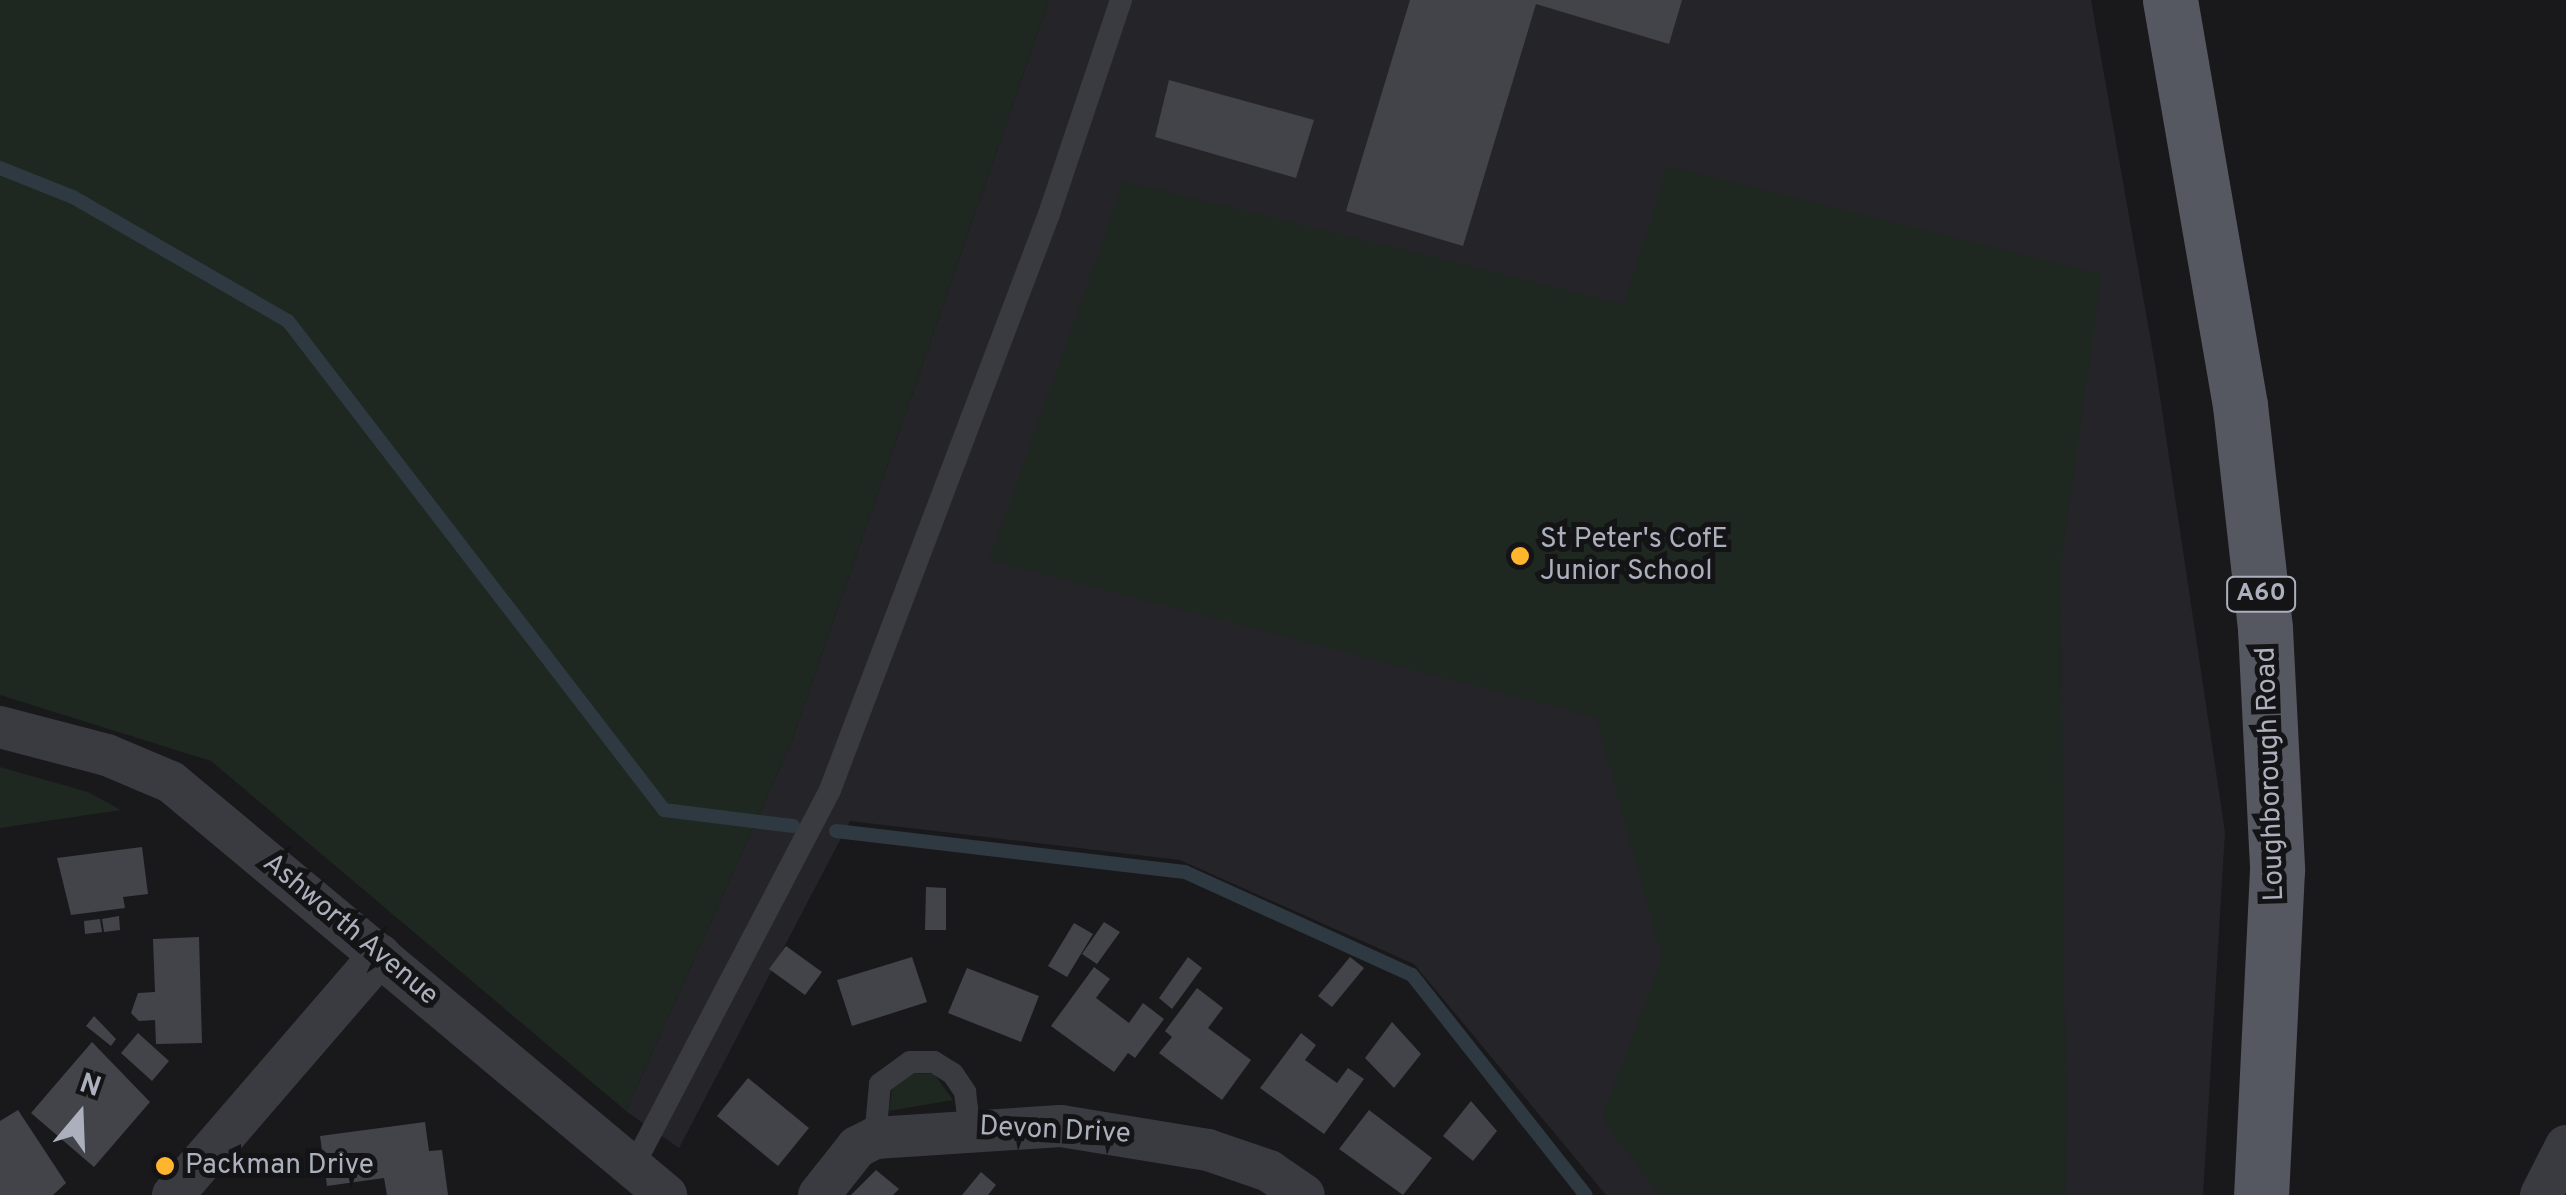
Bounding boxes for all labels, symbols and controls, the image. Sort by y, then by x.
place label: St Peter's CofE Junior School [1540,523,1728,589]
marker: St Peter's CofE Junior School [1509,545,1531,567]
road number: A60 [2226,574,2296,614]
street label: Loughborough Road [2250,646,2292,902]
street label: Ashworth Avenue [255,846,445,1014]
north arrow [30,1065,130,1165]
text: N [74,1066,105,1107]
street label: Devon Drive [978,1110,1132,1152]
place label: Packman Drive [185,1149,374,1183]
marker: Packman Drive [154,1155,176,1177]

